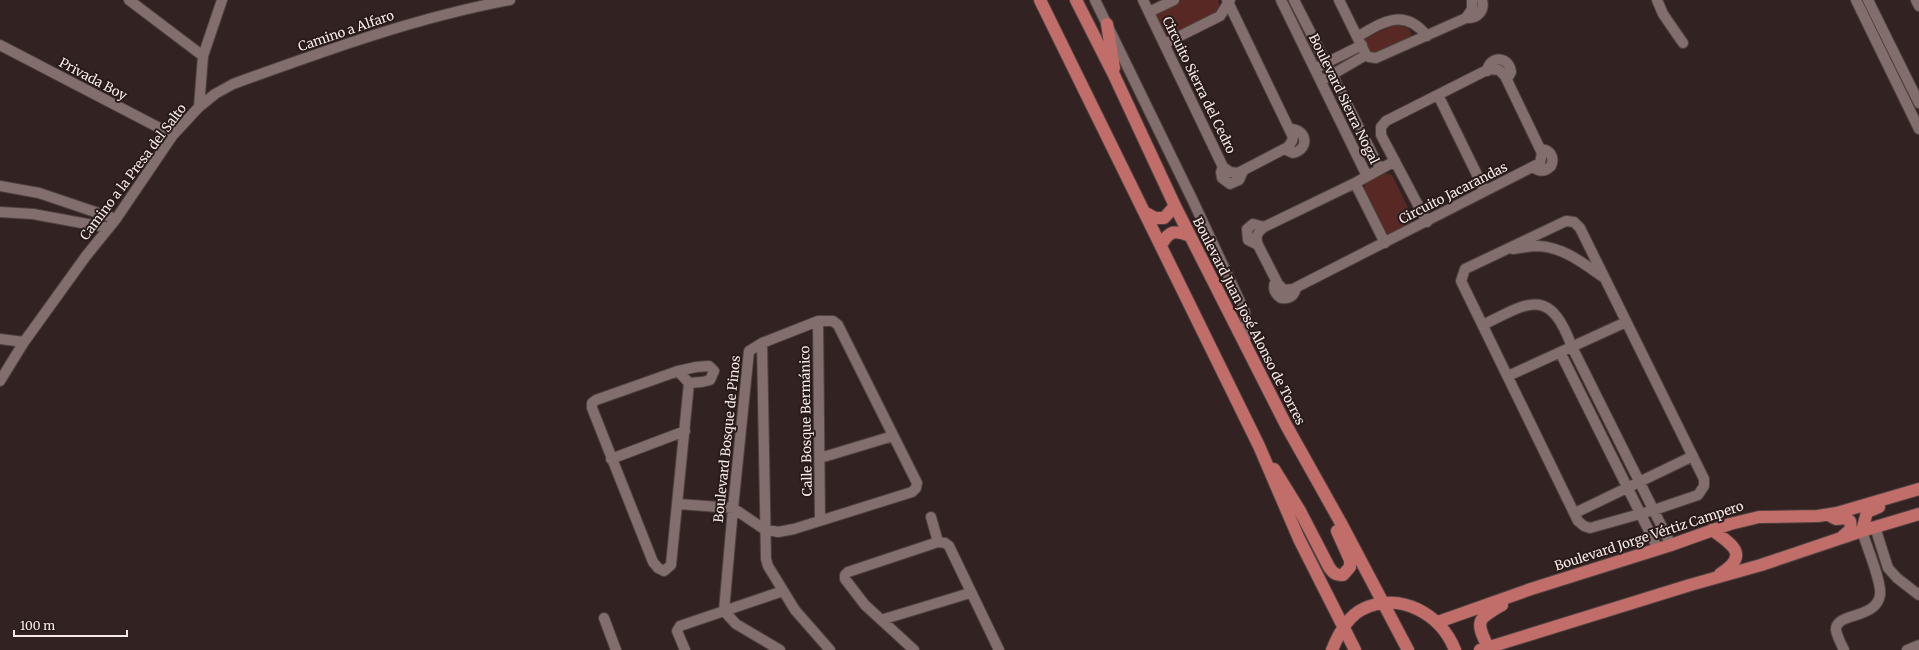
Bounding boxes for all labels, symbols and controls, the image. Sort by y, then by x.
street label: Camino a Alfaro [296,6,397,55]
street label: Circuito Sierra del Cedro [1158,14,1240,157]
street label: Boulevard Sierra Nogal [1305,31,1383,167]
street label: Privada Boy [56,54,130,104]
street label: Camino a la Presa del Salto [76,100,190,244]
street label: Circuito Jacarandas [1396,158,1510,228]
street label: Boulevard Juan José Alonso de Torres [1189,214,1309,428]
street label: Calle Bosque Bermánico [796,345,816,496]
street label: Boulevard Bosque de Pinos [710,355,744,523]
street label: Boulevard Jorge Vértiz Campero [1552,497,1746,575]
scale bar [14,612,127,638]
text: 100 m [20,618,55,633]

